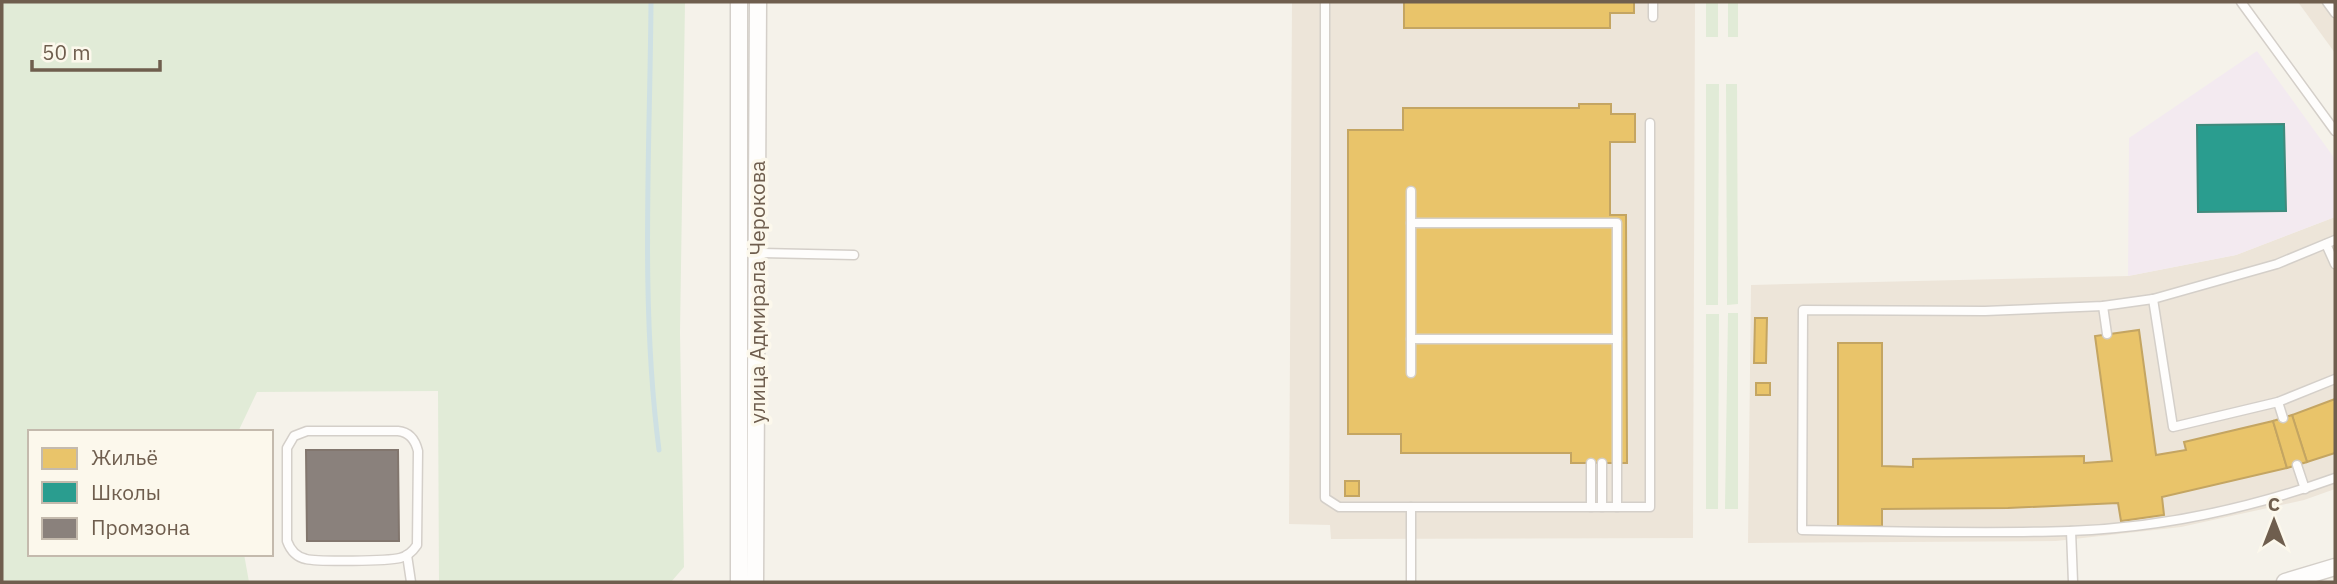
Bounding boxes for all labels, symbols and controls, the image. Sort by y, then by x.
scale bar [32,28,159,72]
text: 50 m [42,38,91,66]
street label: улица Адмирала Черокова [743,161,771,423]
legend [28,430,273,556]
text: Жильё [91,443,158,471]
text: Школы [91,478,161,506]
north arrow [2239,486,2309,556]
text: С [2268,492,2280,516]
text: Промзона [91,513,190,541]

